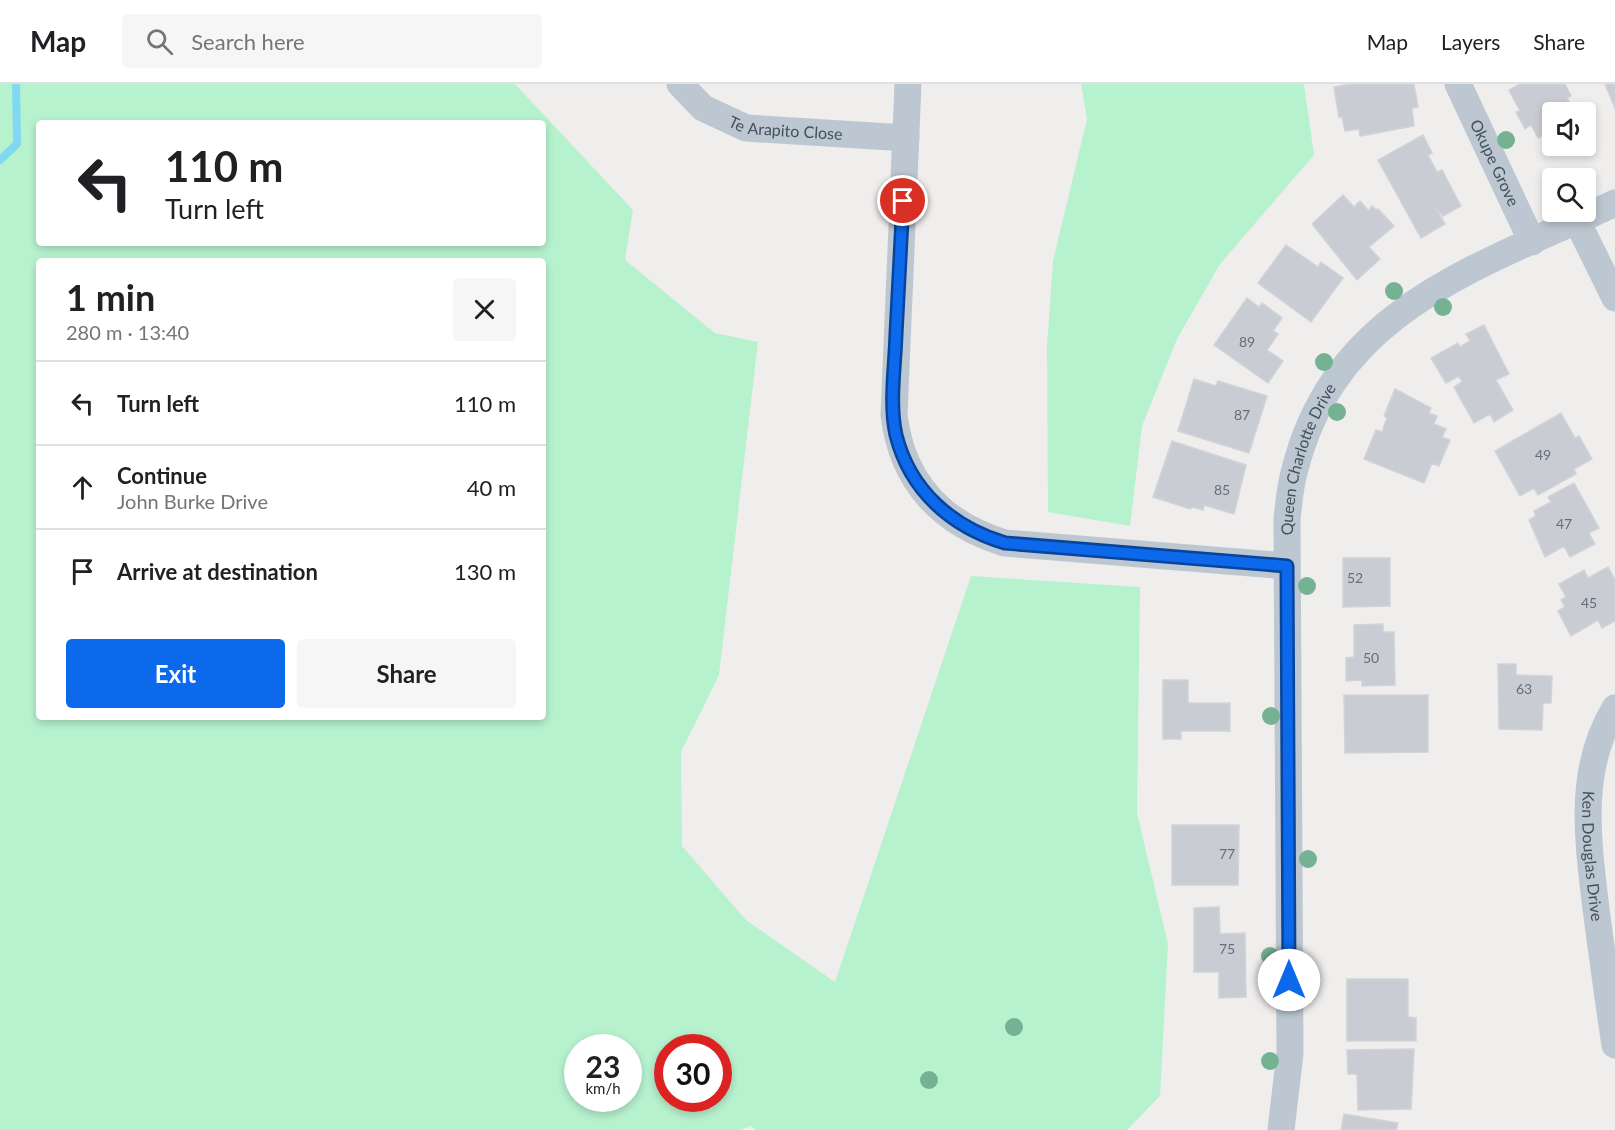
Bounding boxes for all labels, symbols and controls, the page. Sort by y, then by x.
search box [122,14,542,68]
text: Map [30,24,86,58]
icon: search [143,25,176,58]
text: Search here [191,28,305,55]
text: Map [1367,29,1408,54]
text: Layers [1441,29,1500,54]
text: Share [1533,29,1585,54]
map controls [1542,102,1596,222]
button: sound [1542,102,1596,156]
street label: Te Arapito Close [726,111,843,143]
street label: Okupe Grove [1467,116,1524,209]
text: 110 m [165,141,283,191]
icon: left [66,144,144,222]
button: search [1542,168,1596,222]
pin [877,175,928,226]
icon: arrive [886,184,919,217]
text: Turn left [165,192,264,225]
text: 1 min [66,275,155,319]
button: close [453,278,516,341]
text: 280 m · 13:40 [66,320,189,344]
house number: 89 [1239,333,1255,350]
street label: Queen Charlotte Drive [1277,379,1339,535]
icon: left [66,387,99,420]
text: Turn left [117,390,199,417]
text: 110 m [454,390,516,417]
house number: 87 [1234,406,1250,423]
house number: 49 [1535,446,1551,463]
text: Continue [117,462,207,489]
icon: ahead [66,471,99,504]
text: 40 m [467,474,516,501]
house number: 85 [1214,481,1230,498]
text: John Burke Drive [117,489,268,513]
house number: 47 [1556,515,1572,532]
icon: arrive [66,555,99,588]
text: Arrive at destination [117,558,318,585]
text: 130 m [454,558,516,585]
house number: 52 [1347,569,1363,586]
house number: 45 [1581,594,1597,611]
button: Exit [66,639,285,708]
button: Share [297,639,516,708]
house number: 50 [1363,649,1379,666]
house number: 63 [1516,680,1532,697]
street label: Ken Douglas Drive [1579,790,1608,922]
house number: 77 [1219,845,1235,862]
house number: 75 [1219,940,1235,957]
position arrow [1257,948,1321,1012]
speed limit sign: 30 [654,1034,732,1112]
text: 23 [586,1048,620,1084]
text: km/h [585,1079,621,1097]

